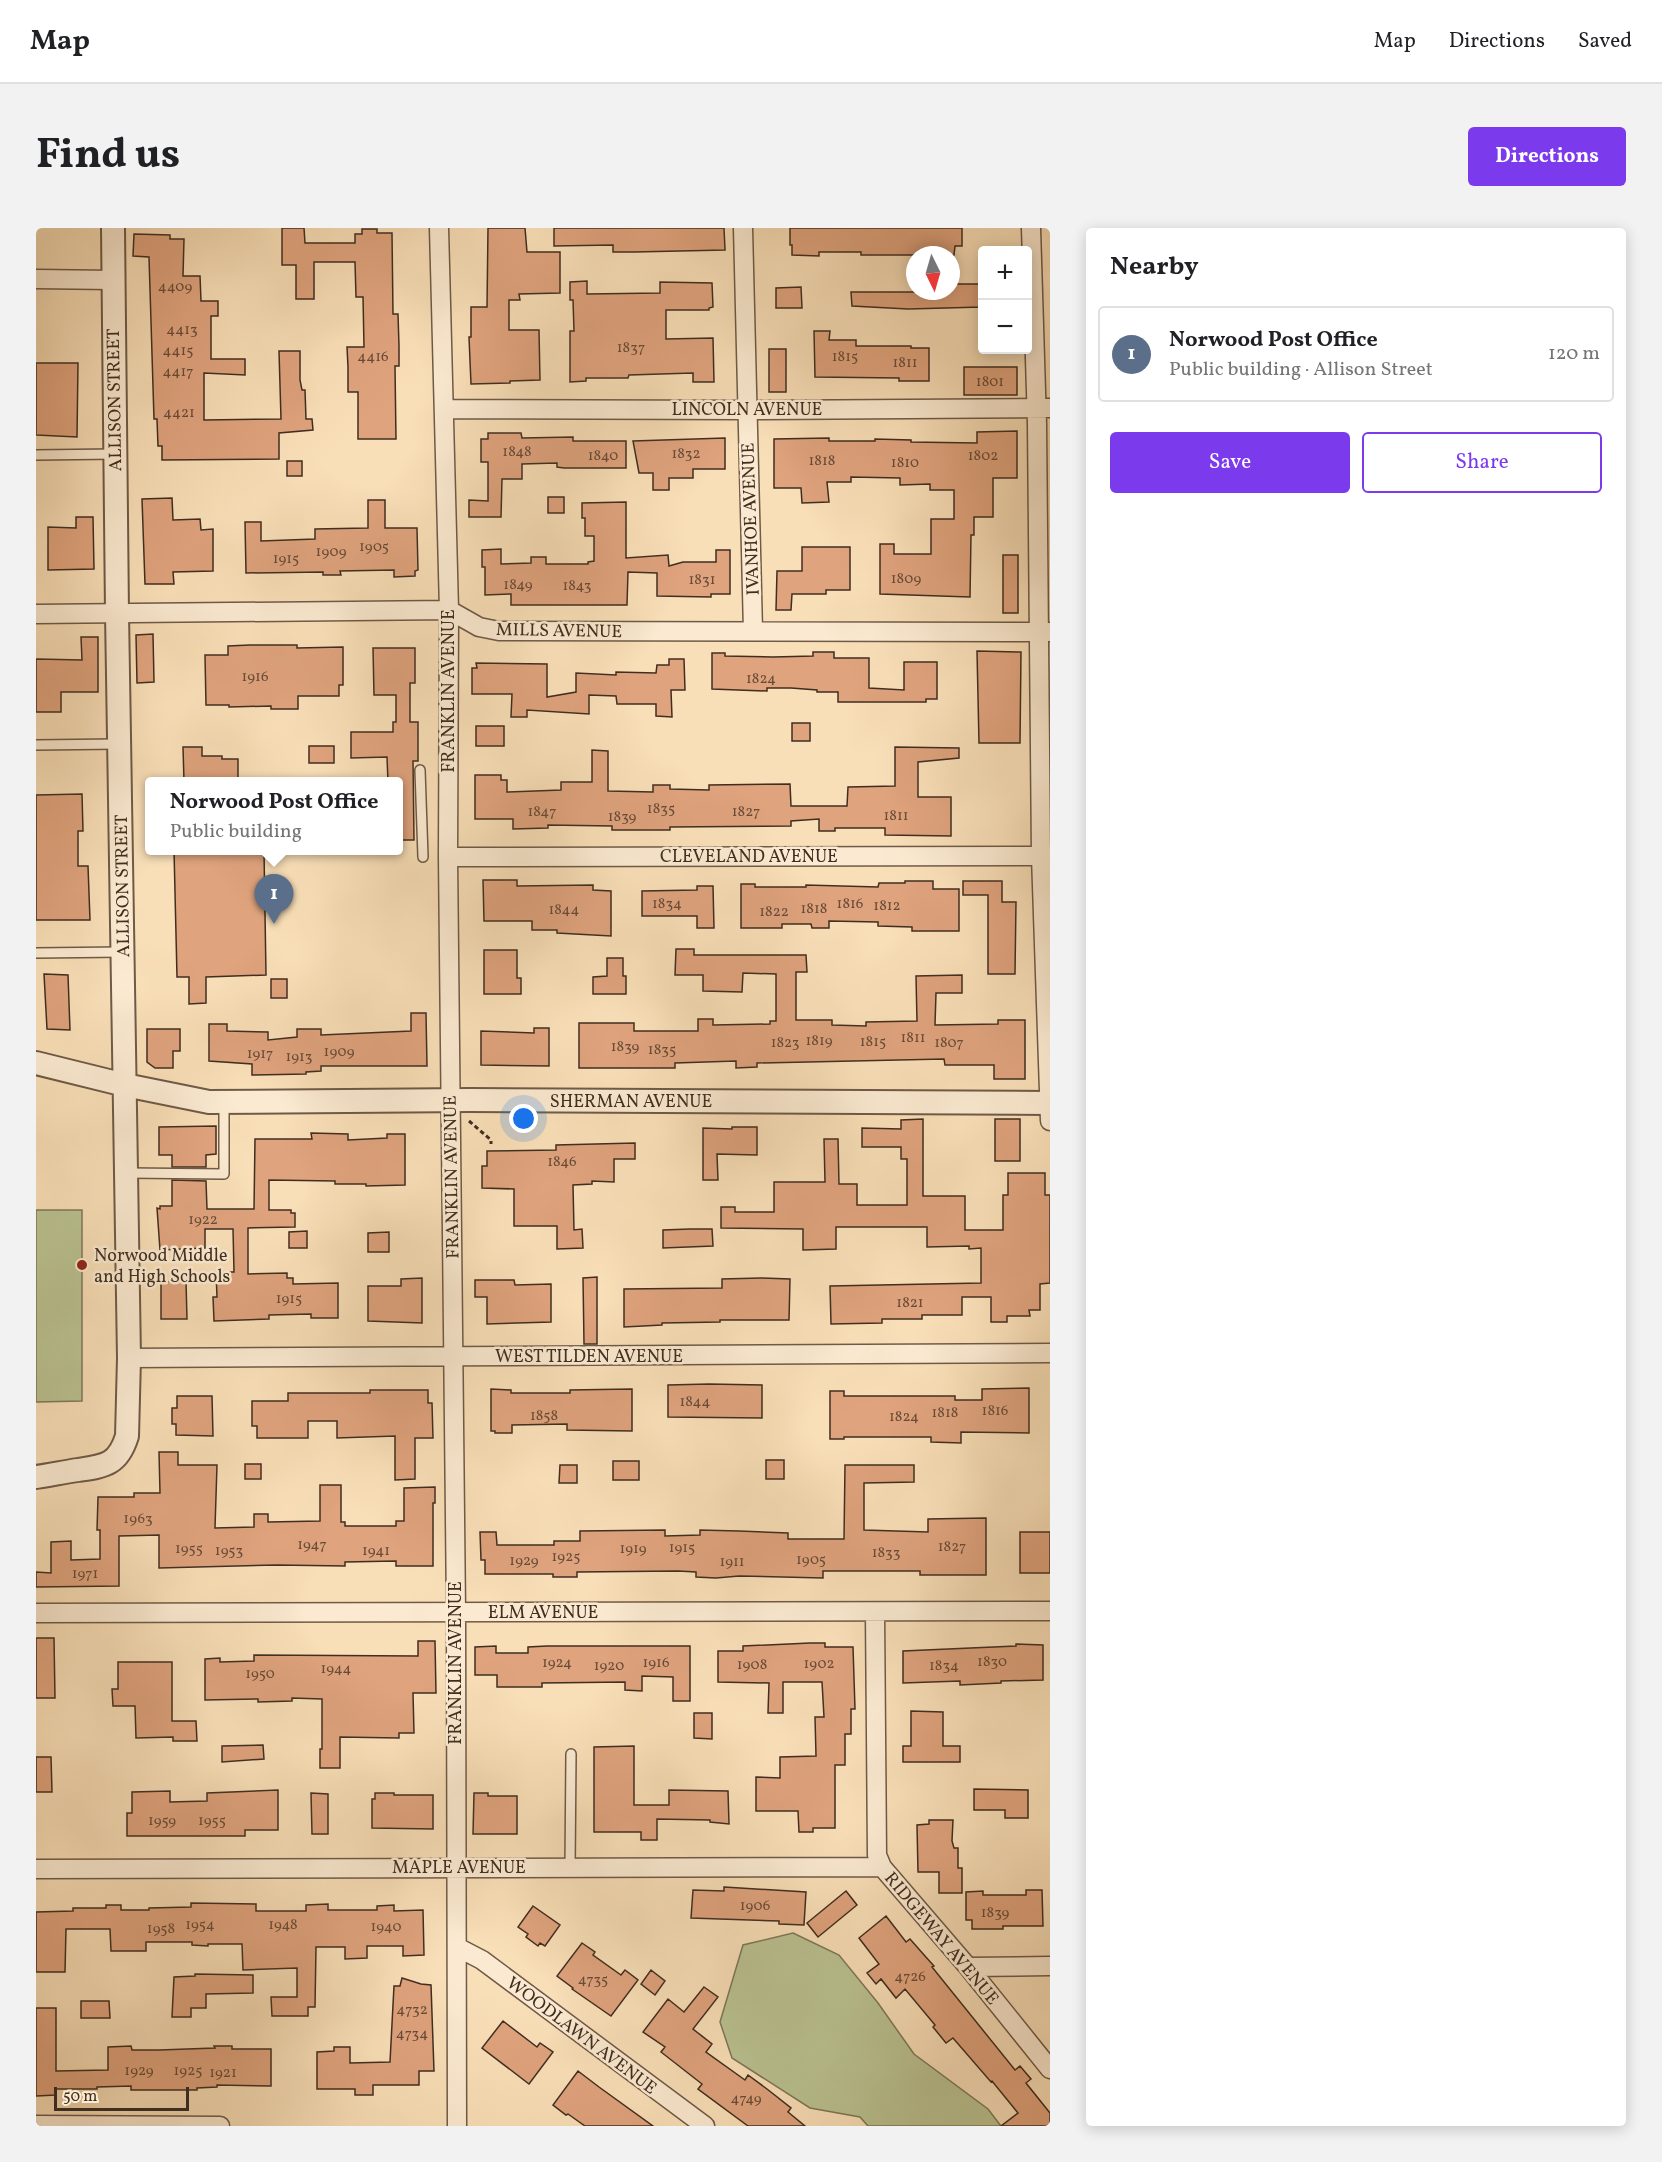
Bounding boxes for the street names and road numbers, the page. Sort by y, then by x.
street label: ALLISON STREET [102,328,129,472]
street label: LINCOLN AVENUE [672,398,823,423]
street label: IVANHOE AVENUE [736,442,767,596]
street label: FRANKLIN AVENUE [437,609,462,773]
street label: MILLS AVENUE [496,618,623,645]
street label: ALLISON STREET [110,814,137,958]
street label: CLEVELAND AVENUE [660,845,838,870]
street label: SHERMAN AVENUE [550,1090,712,1115]
street label: FRANKLIN AVENUE [439,1095,466,1259]
street label: WEST TILDEN AVENUE [495,1345,683,1370]
street label: FRANKLIN AVENUE [444,1581,469,1745]
street label: ELM AVENUE [488,1601,599,1626]
street label: MAPLE AVENUE [392,1856,526,1881]
street label: RIDGEWAY AVENUE [878,1867,1004,2011]
street label: WOODLAWN AVENUE [501,1971,662,2101]

